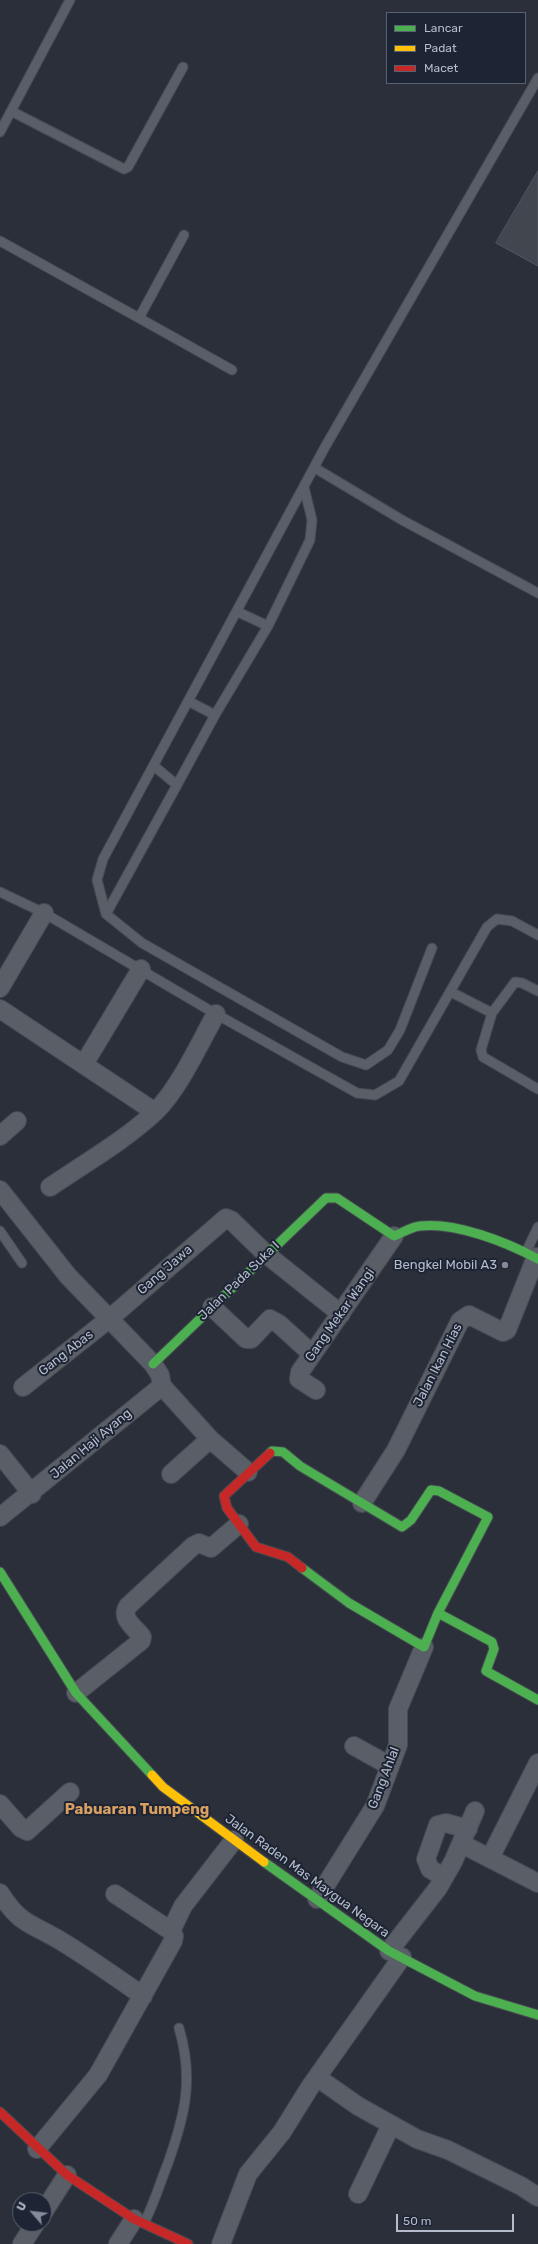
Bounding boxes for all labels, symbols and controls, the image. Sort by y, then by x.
legend [386,12,526,84]
text: Lancar [424,21,462,35]
text: Padat [424,41,457,55]
text: Macet [424,61,458,75]
street label: Jalan Pada Suka I [195,1238,283,1324]
street label: Gang Jawa [134,1242,196,1298]
place label: Bengkel Mobil A3 [394,1257,497,1273]
marker: Bengkel Mobil A3 [500,1260,510,1270]
street label: Gang Mekar Wangi [302,1265,378,1365]
street label: Jalan Ikan Hias [410,1321,466,1409]
street label: Gang Abas [36,1327,96,1379]
street label: Jalan Haji Ayang [47,1406,135,1482]
street label: Gang Ahlal [365,1745,403,1811]
district label: Pabuaran Tumpeng [65,1801,209,1819]
street label: Jalan Raden Mas Maygua Negara [222,1811,392,1941]
north arrow [12,2192,52,2232]
text: U [14,2200,29,2213]
scale bar [398,2206,516,2232]
text: 50 m [403,2214,431,2228]

